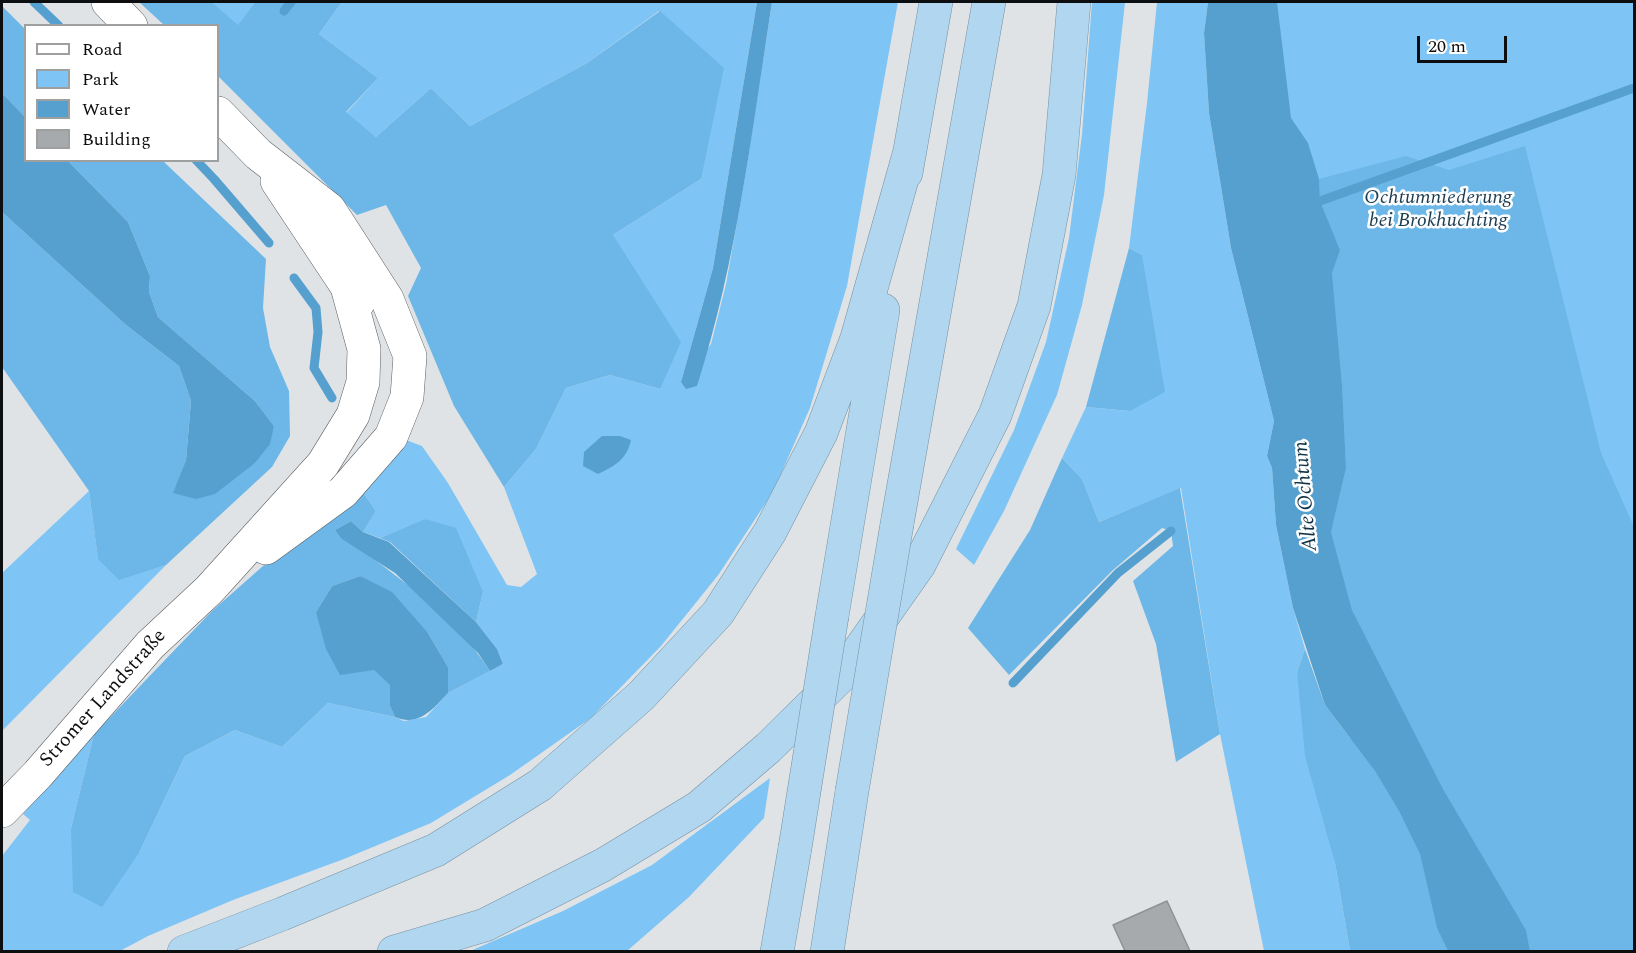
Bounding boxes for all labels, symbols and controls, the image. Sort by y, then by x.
legend [24,24,219,162]
scale bar [1420,24,1510,62]
text: 20 m [1428,33,1466,60]
text: Road [82,36,123,63]
text: Park [82,66,119,93]
text: Water [82,96,130,123]
text: Building [82,126,151,153]
park label: Ochtumniederung bei Brokhuchting [1364,187,1512,234]
water label: Alte Ochtum [1290,440,1324,552]
street label: Stromer Landstraße [36,625,172,773]

